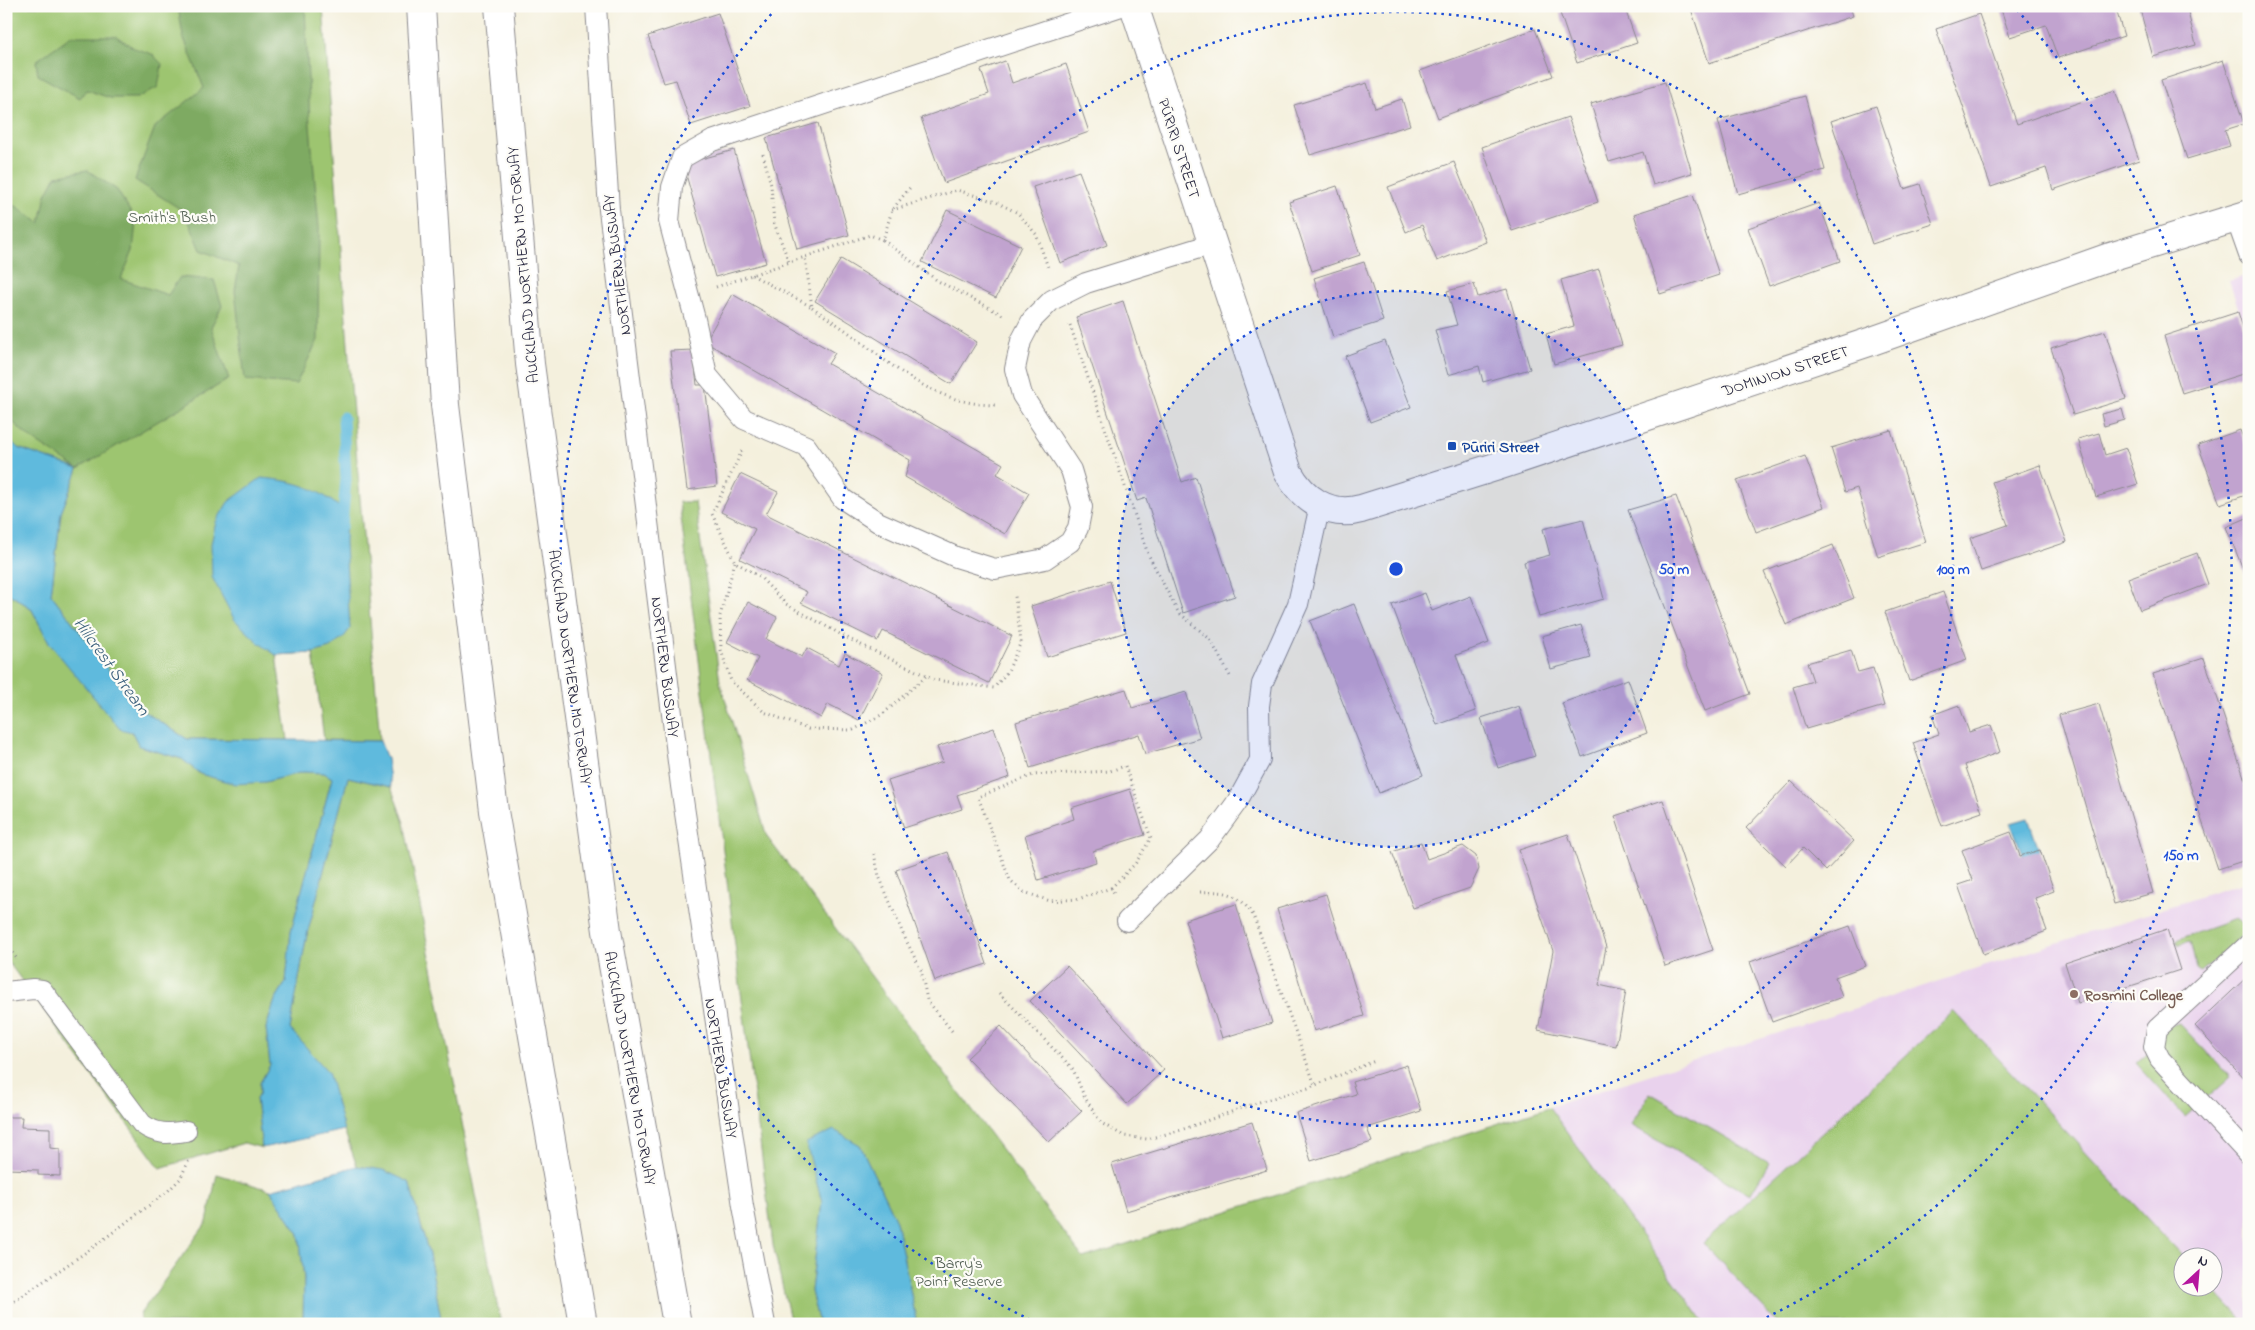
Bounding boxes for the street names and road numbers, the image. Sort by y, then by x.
street label: PŪRIRI STREET [1151,95,1206,202]
street label: AUCKLAND NORTHERN MOTORWAY [502,145,546,384]
street label: NORTHERN BUSWAY [597,192,639,337]
street label: DOMINION STREET [1718,340,1852,404]
street label: AUCKLAND NORTHERN MOTORWAY [541,548,598,787]
street label: NORTHERN BUSWAY [643,595,685,740]
street label: AUCKLAND NORTHERN MOTORWAY [597,949,662,1188]
street label: NORTHERN BUSWAY [697,996,743,1141]

